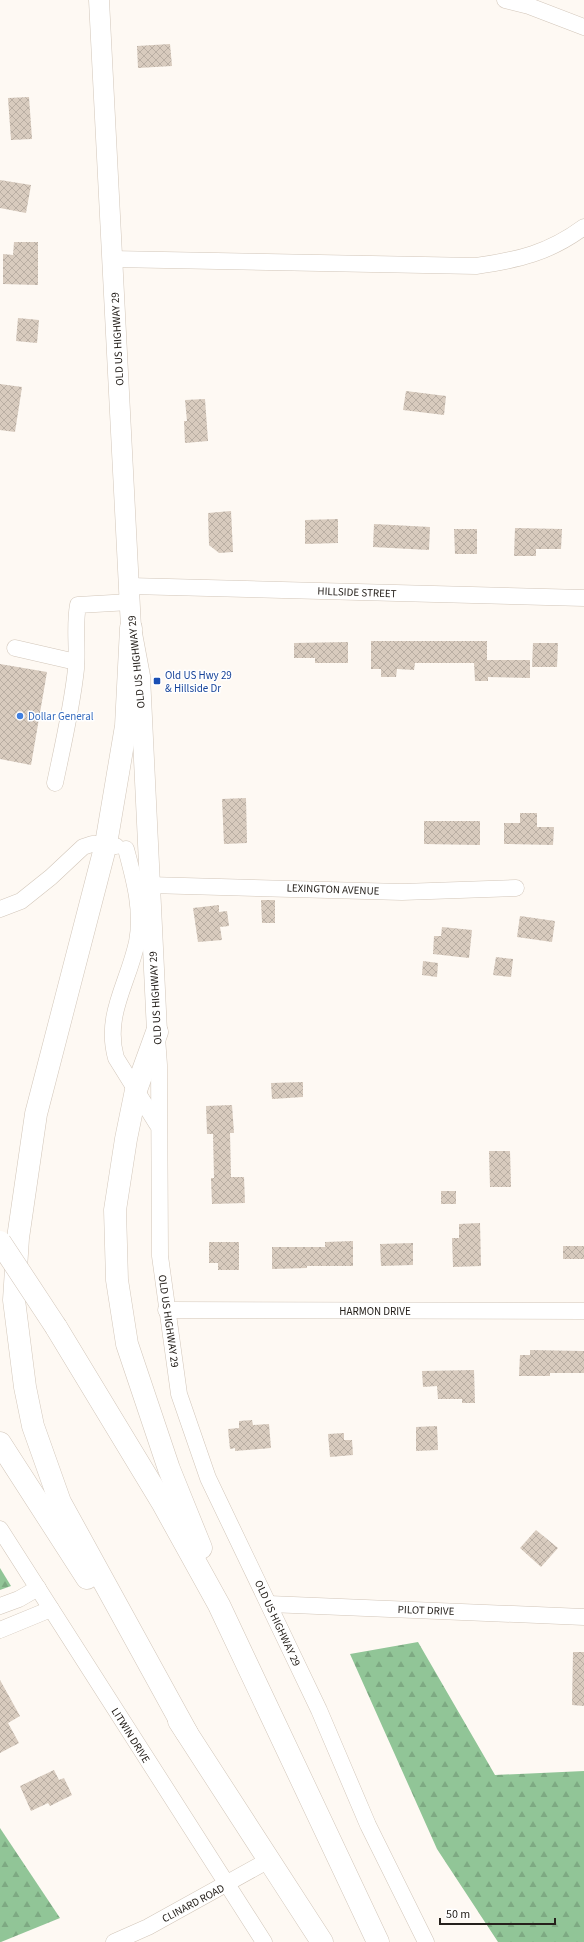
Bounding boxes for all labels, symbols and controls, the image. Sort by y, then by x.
street label: OLD US HIGHWAY 29 [108,292,127,386]
street label: HILLSIDE STREET [317,584,397,601]
street label: OLD US HIGHWAY 29 [124,615,149,709]
place label: Old US Hwy 29 & Hillside Dr [165,668,232,696]
marker: Old US Hwy 29 & Hillside Dr [152,676,162,686]
place label: Dollar General [28,709,94,724]
marker: Dollar General [15,711,25,721]
street label: LEXINGTON AVENUE [286,880,380,899]
street label: OLD US HIGHWAY 29 [146,951,165,1045]
street label: OLD US HIGHWAY 29 [155,1274,182,1368]
street label: HARMON DRIVE [339,1304,411,1319]
street label: OLD US HIGHWAY 29 [251,1578,304,1669]
street label: PILOT DRIVE [397,1602,455,1619]
street label: LITWIN DRIVE [108,1705,154,1766]
street label: CLINARD ROAD [159,1881,227,1926]
scale bar [440,1900,555,1926]
text: 50 m [446,1906,470,1923]

